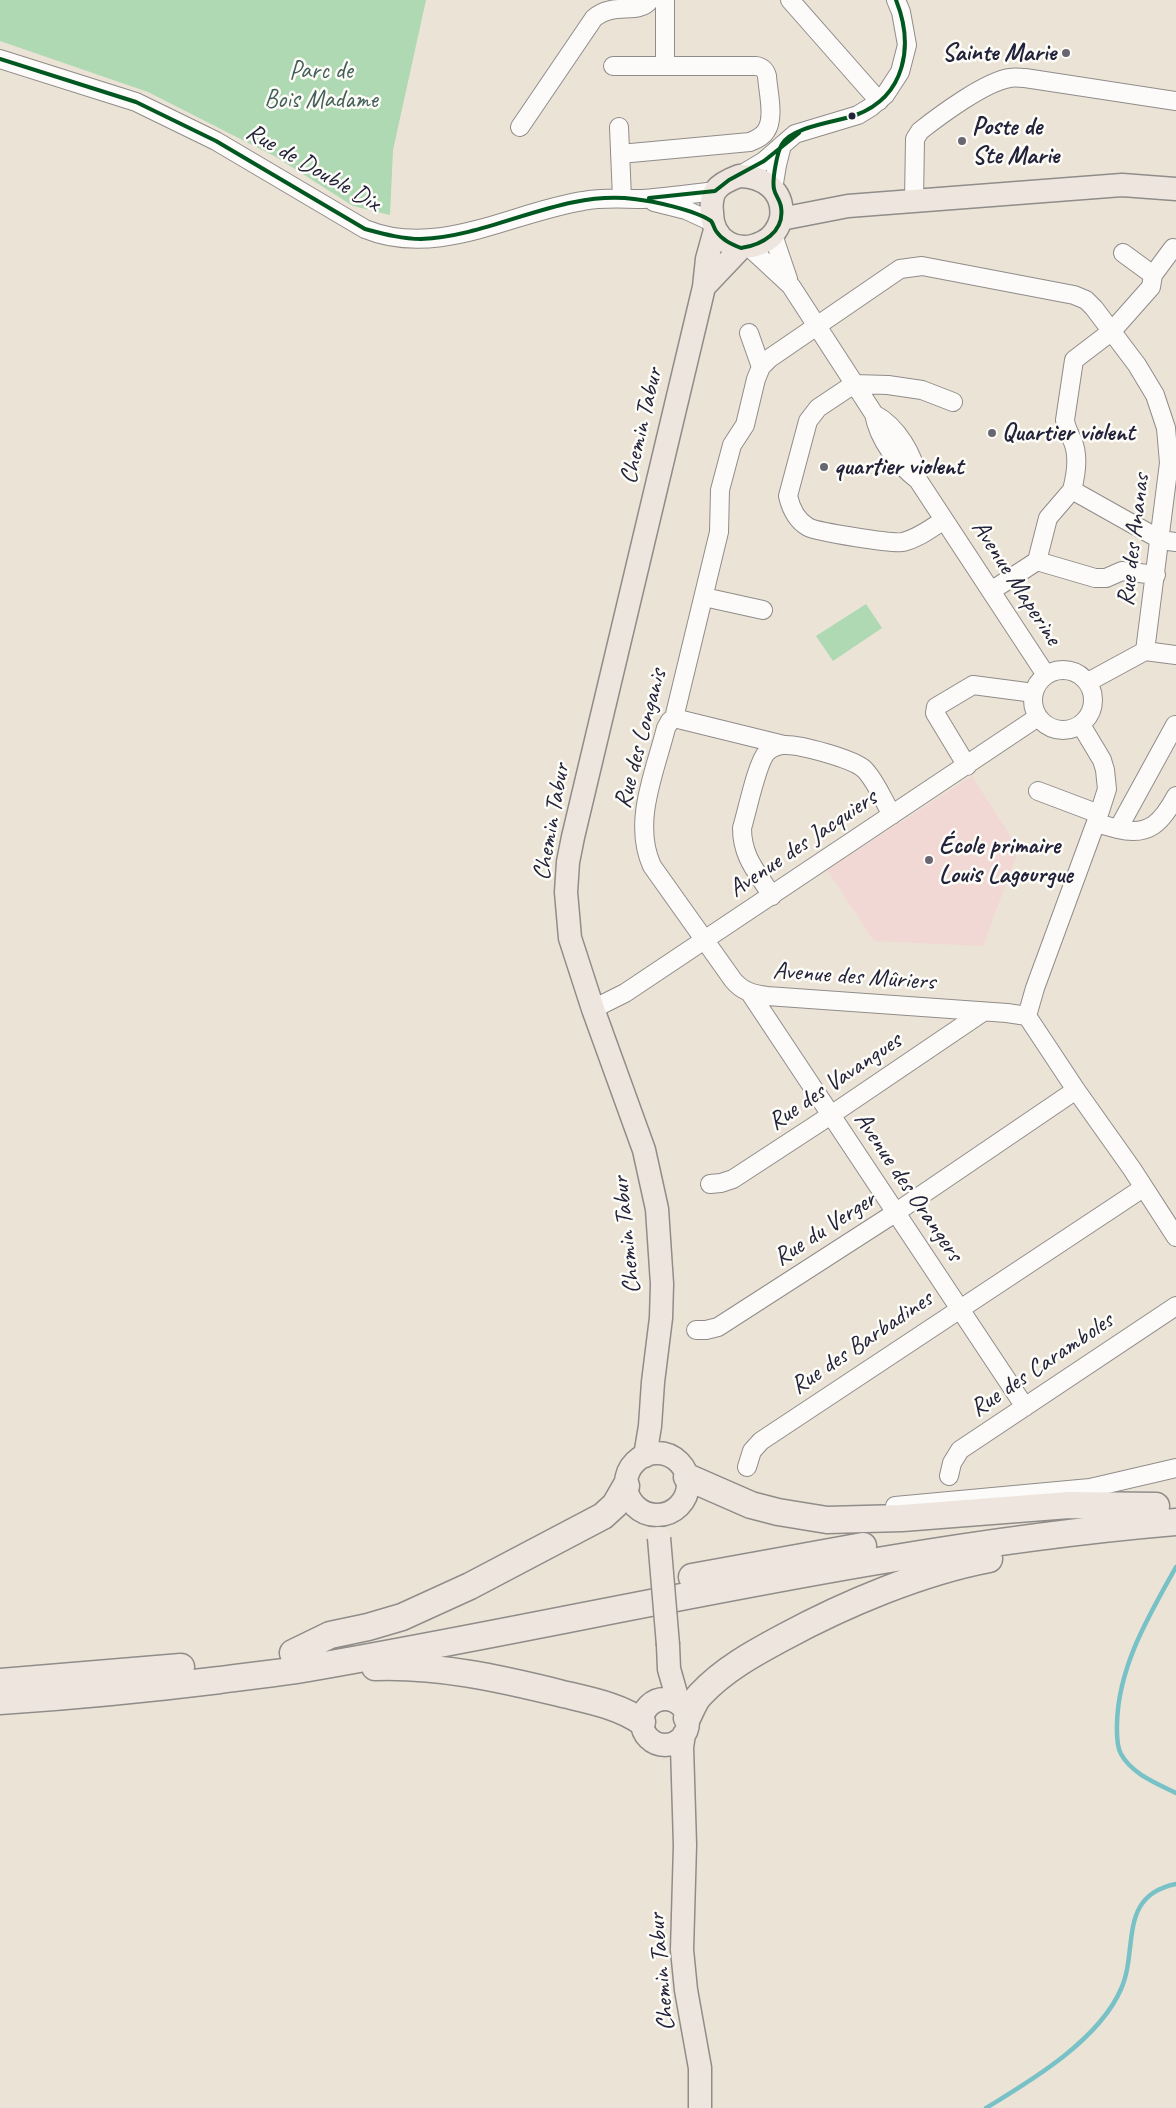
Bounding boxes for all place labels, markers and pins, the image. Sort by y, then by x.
place label: Sainte Marie [942,38,1056,68]
marker: Sainte Marie [1060,47,1072,59]
unlabelled marker [847,111,857,121]
place label: Poste de Ste Marie [972,112,1059,171]
marker: Poste de Ste Marie [956,135,968,147]
place label: Quartier violent [1002,418,1134,448]
marker: Quartier violent [986,427,998,439]
place label: quartier violent [834,452,963,482]
marker: quartier violent [818,461,830,473]
place label: École primaire Louis Lagourgue [939,831,1073,890]
marker: École primaire Louis Lagourgue [923,854,935,866]

